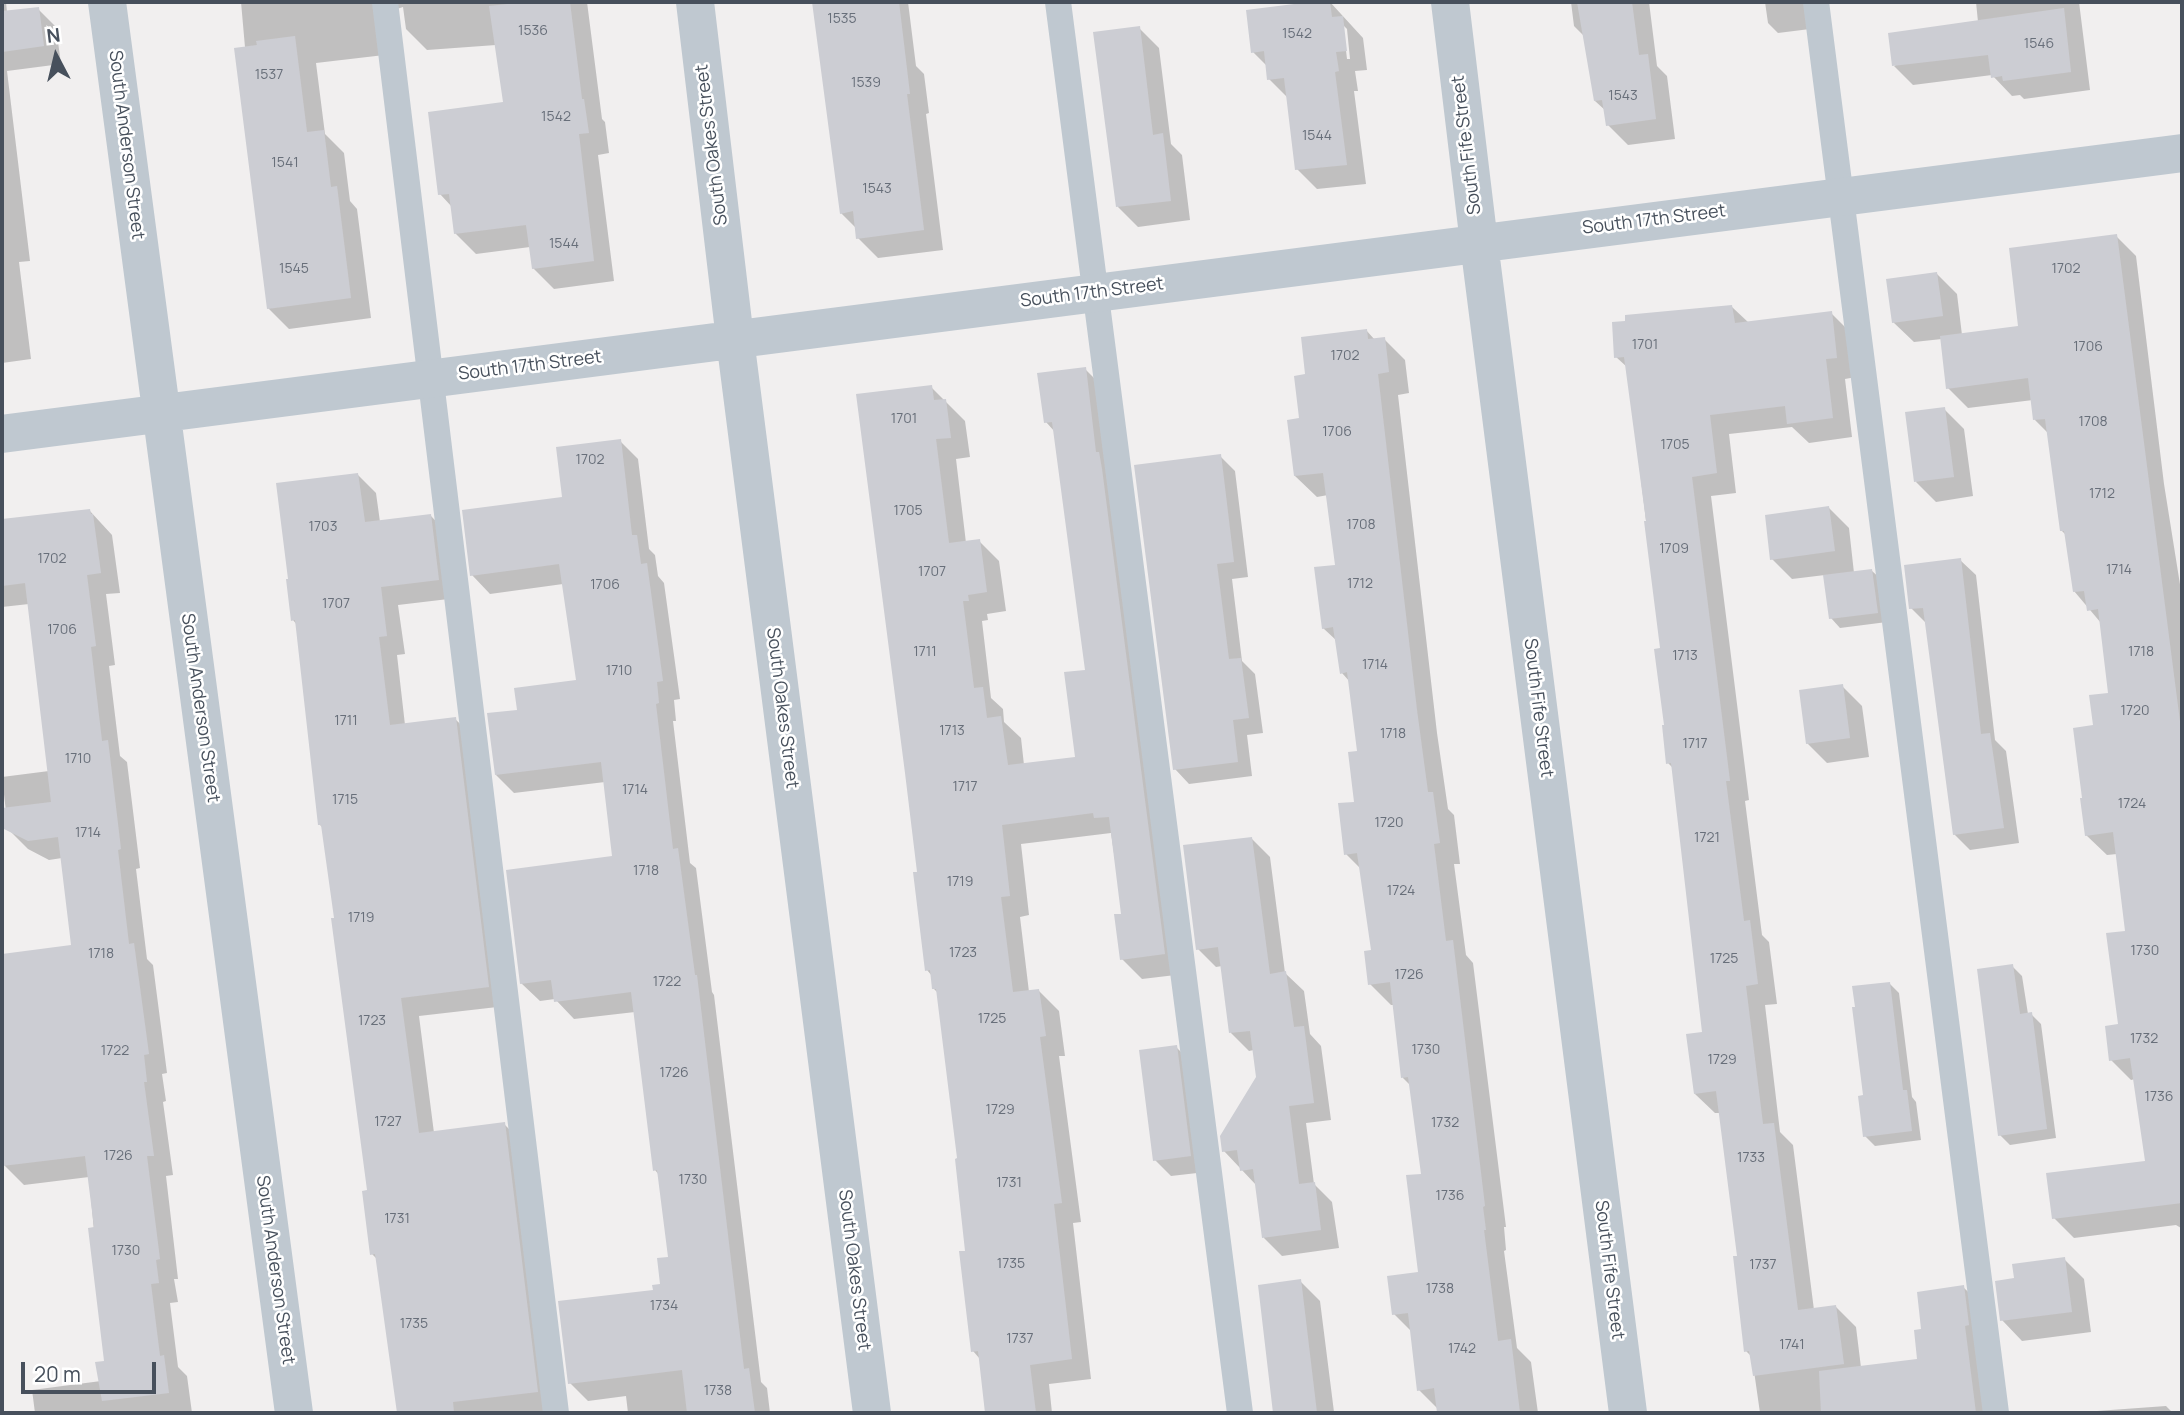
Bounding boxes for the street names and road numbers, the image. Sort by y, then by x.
street label: South Anderson Street [104,49,148,241]
street label: South Oakes Street [691,63,733,227]
street label: South Fife Street [1448,74,1486,216]
street label: South 17th Street [1581,200,1727,240]
street label: South 17th Street [1019,273,1165,313]
street label: South 17th Street [457,346,603,386]
street label: South Anderson Street [176,612,224,804]
street label: South Oakes Street [761,626,803,790]
street label: South Fife Street [1519,637,1557,779]
street label: South Anderson Street [251,1174,299,1366]
street label: South Oakes Street [833,1188,875,1352]
street label: South Fife Street [1590,1199,1628,1341]

